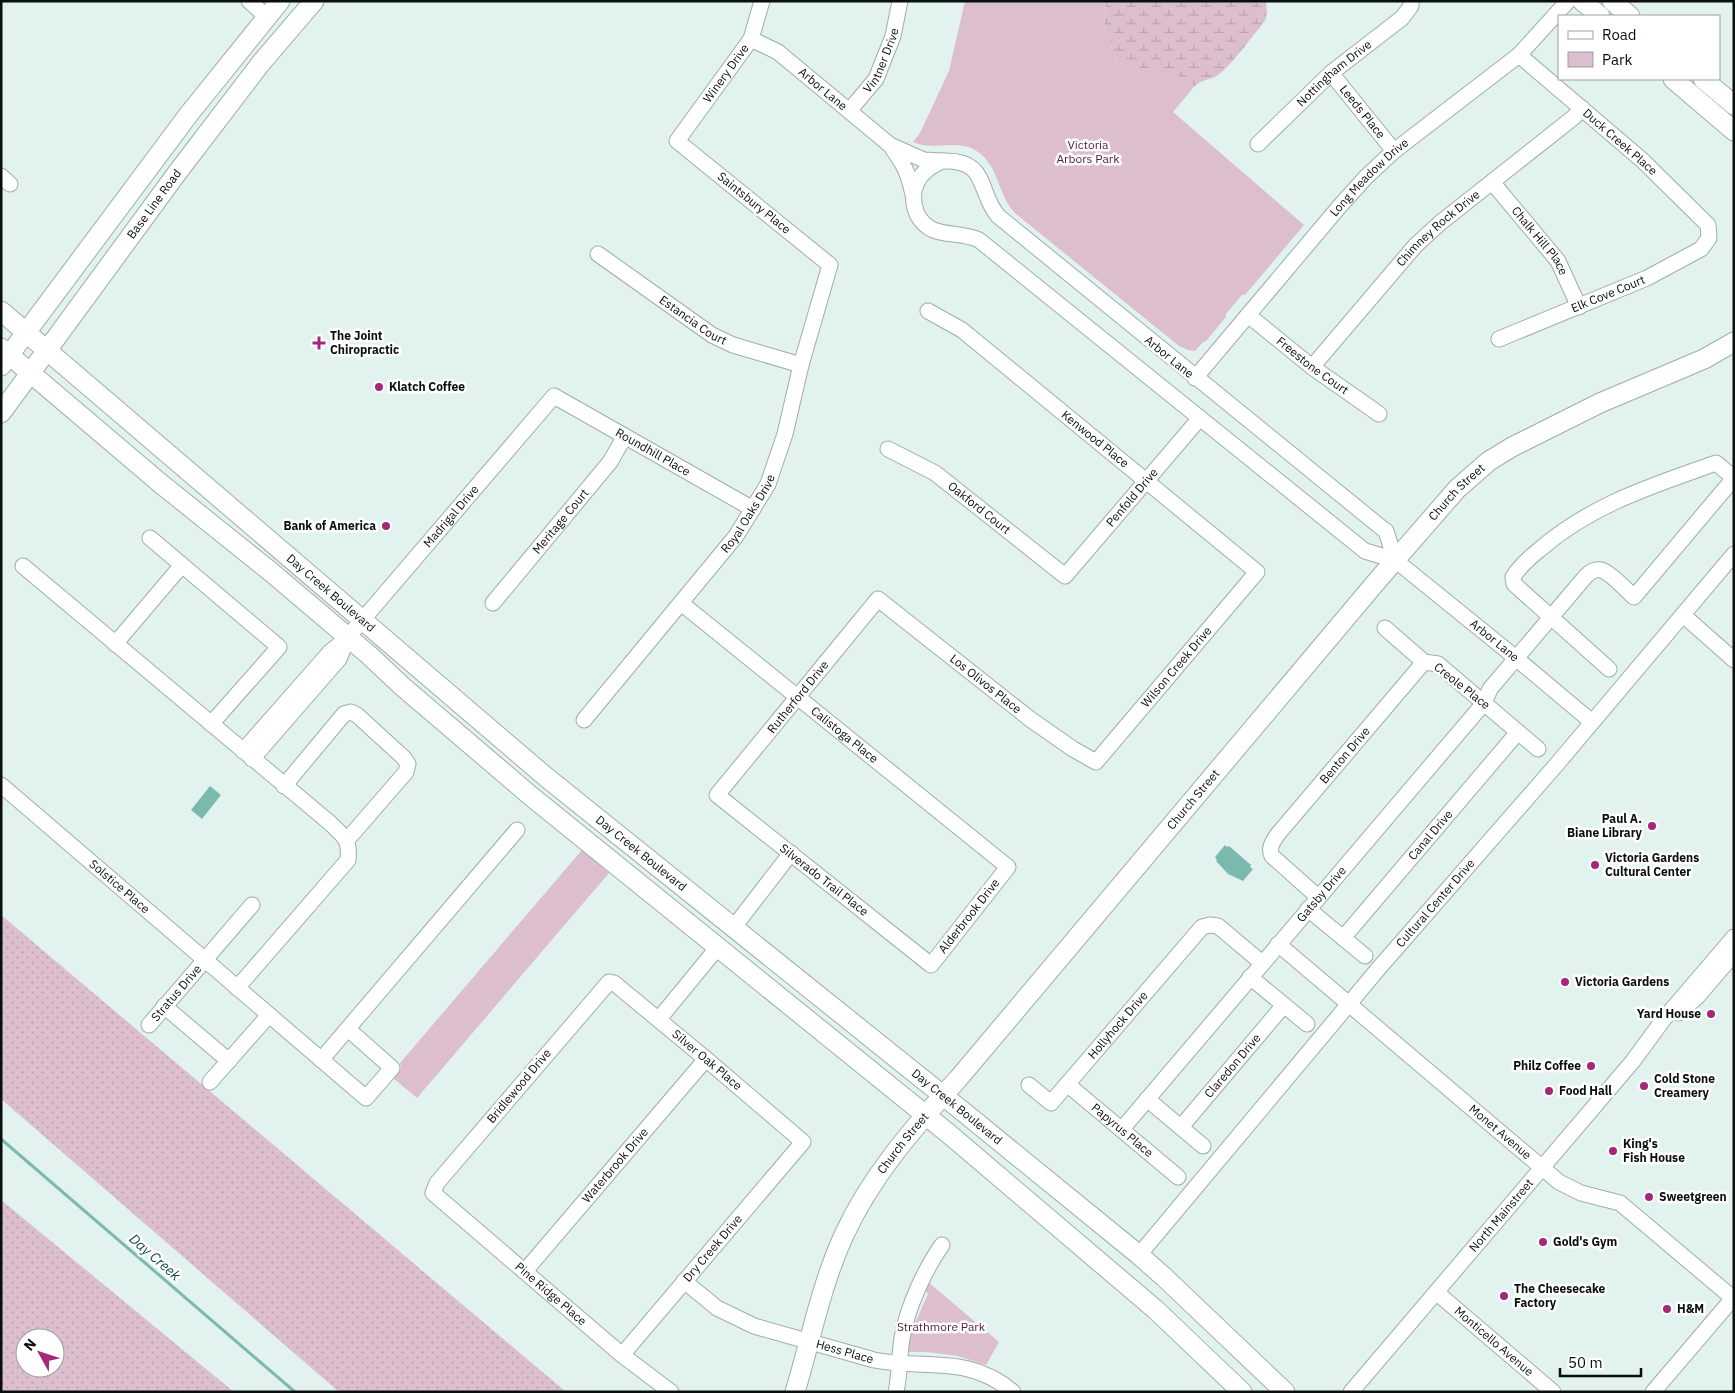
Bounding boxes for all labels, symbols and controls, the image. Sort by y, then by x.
legend [1558,15,1720,80]
text: Road [1602,25,1637,44]
street label: Vintner Drive [860,26,901,96]
street label: Nottingham Drive [1293,36,1375,109]
street label: Winery Drive [700,41,752,105]
text: Park [1602,50,1632,69]
street label: Arbor Lane [796,64,851,114]
street label: Leeds Place [1337,82,1389,142]
street label: Duck Creek Place [1580,105,1661,178]
street label: Long Meadow Drive [1326,134,1412,219]
park label: Victoria Arbors Park [1056,137,1120,166]
street label: Base Line Road [123,166,184,242]
street label: Saintsbury Place [715,169,794,237]
street label: Chimney Rock Drive [1393,186,1483,269]
street label: Chalk Hill Place [1509,203,1572,278]
street label: Elk Cove Court [1569,272,1647,315]
street label: Estancia Court [657,292,729,348]
place label: The Joint Chiropractic [330,328,399,357]
street label: Arbor Lane [1142,332,1197,381]
street label: Freestone Court [1274,333,1352,397]
marker: The Joint Chiropractic [312,336,326,350]
place label: Klatch Coffee [389,379,465,394]
marker: Klatch Coffee [373,381,385,393]
street label: Kenwood Place [1059,407,1132,471]
street label: Roundhill Place [613,425,694,479]
street label: Church Street [1425,460,1488,523]
street label: Penfold Drive [1103,465,1161,529]
street label: Royal Oaks Drive [717,472,778,556]
street label: Oakford Court [945,478,1014,537]
street label: Madrigal Drive [420,481,482,550]
street label: Meritage Court [529,486,592,557]
place label: Bank of America [283,518,376,533]
marker: Bank of America [380,520,392,532]
street label: Day Creek Boulevard [284,551,379,635]
street label: Arbor Lane [1467,616,1523,665]
street label: Wilson Creek Drive [1138,623,1215,710]
street label: Los Olivos Place [947,651,1025,717]
street label: Rutherford Drive [764,657,832,736]
street label: Creole Place [1431,659,1494,712]
street label: Calistoga Place [808,703,882,766]
street label: Benton Drive [1316,723,1373,786]
street label: Church Street [1163,766,1222,832]
street label: Canal Drive [1405,806,1456,863]
place label: Paul A. Biane Library [1567,811,1643,840]
street label: Day Creek Boulevard [593,812,690,894]
marker: Paul A. Biane Library [1646,820,1658,832]
street label: Silverado Trail Place [777,840,872,919]
place label: Victoria Gardens Cultural Center [1605,850,1699,879]
street label: Cultural Center Drive [1393,855,1478,950]
street label: Solstice Place [86,856,153,917]
marker: Victoria Gardens Cultural Center [1589,859,1601,871]
street label: Gatsby Drive [1293,863,1349,925]
street label: Alderbrook Drive [935,875,1003,956]
street label: Stratus Drive [148,961,205,1024]
place label: Victoria Gardens [1575,974,1669,989]
marker: Victoria Gardens [1559,976,1571,988]
street label: Hollyhock Drive [1084,988,1151,1062]
place label: Yard House [1637,1006,1701,1021]
marker: Yard House [1705,1008,1717,1020]
street label: Silver Oak Place [669,1026,746,1093]
street label: Claredon Drive [1201,1030,1264,1101]
street label: Bridlewood Drive [483,1045,554,1126]
place label: Philz Coffee [1513,1058,1581,1073]
marker: Philz Coffee [1585,1060,1597,1072]
street label: Day Creek Boulevard [909,1065,1006,1148]
place label: Cold Stone Creamery [1654,1071,1715,1100]
marker: Cold Stone Creamery [1638,1080,1650,1092]
place label: Food Hall [1559,1083,1612,1098]
marker: Food Hall [1543,1085,1555,1097]
street label: Papyrus Place [1089,1100,1157,1160]
street label: Monet Avenue [1466,1101,1535,1163]
street label: Church Street [874,1109,931,1177]
street label: Waterbrook Drive [579,1124,651,1206]
place label: King's Fish House [1623,1136,1685,1165]
marker: King's Fish House [1607,1145,1619,1157]
street label: North Mainstreet [1466,1175,1536,1255]
place label: Sweetgreen [1659,1189,1727,1204]
marker: Sweetgreen [1643,1191,1655,1203]
street label: Dry Creek Drive [680,1211,745,1285]
water label: Day Creek [126,1230,185,1285]
place label: Gold's Gym [1553,1234,1617,1249]
marker: Gold's Gym [1537,1236,1549,1248]
street label: Pine Ridge Place [512,1259,590,1329]
place label: The Cheesecake Factory [1514,1281,1606,1310]
marker: The Cheesecake Factory [1498,1290,1510,1302]
place label: H&M [1677,1301,1704,1316]
street label: Monticello Avenue [1451,1303,1537,1379]
marker: H&M [1661,1303,1673,1315]
park label: Strathmore Park [897,1319,986,1334]
north arrow [15,1328,65,1378]
text: N [20,1335,40,1354]
street label: Hess Place [814,1336,876,1367]
scale bar [1560,1346,1641,1378]
text: 50 m [1568,1353,1603,1372]

